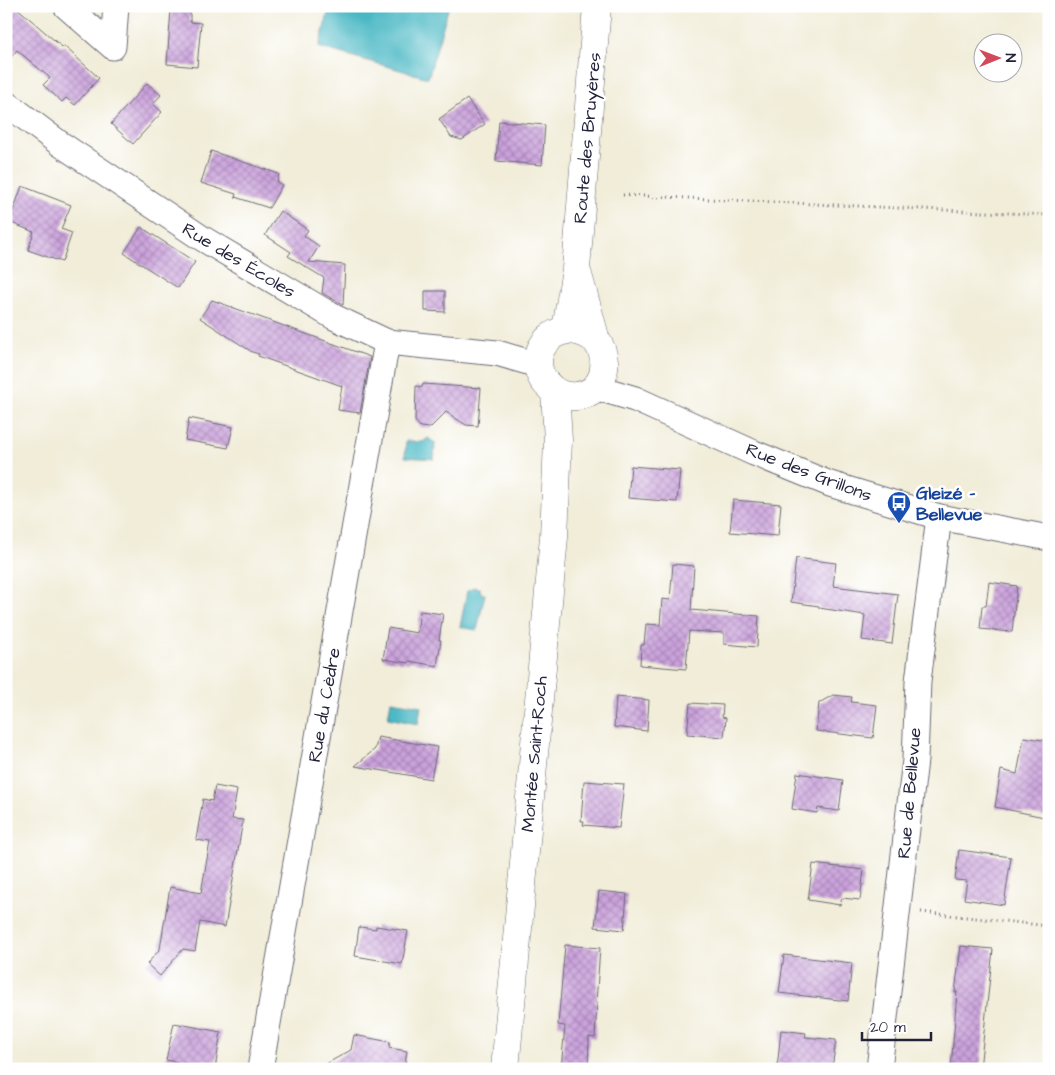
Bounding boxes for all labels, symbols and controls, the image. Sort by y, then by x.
north arrow [972,32,1022,82]
street label: Route des Bruyères [568,51,608,225]
text: N [1000,53,1020,63]
street label: Rue des Écoles [177,217,300,304]
street label: Rue des Grillons [742,437,875,508]
place label: Gleizé - Bellevue [916,481,982,527]
bus stop icon: Gleizé - Bellevue [886,490,912,524]
street label: Rue du Cèdre [302,646,347,764]
street label: Montée Saint-Roch [515,675,554,833]
street label: Rue de Bellevue [891,726,928,860]
scale bar [862,1010,931,1042]
text: 20 m [870,1017,906,1038]

